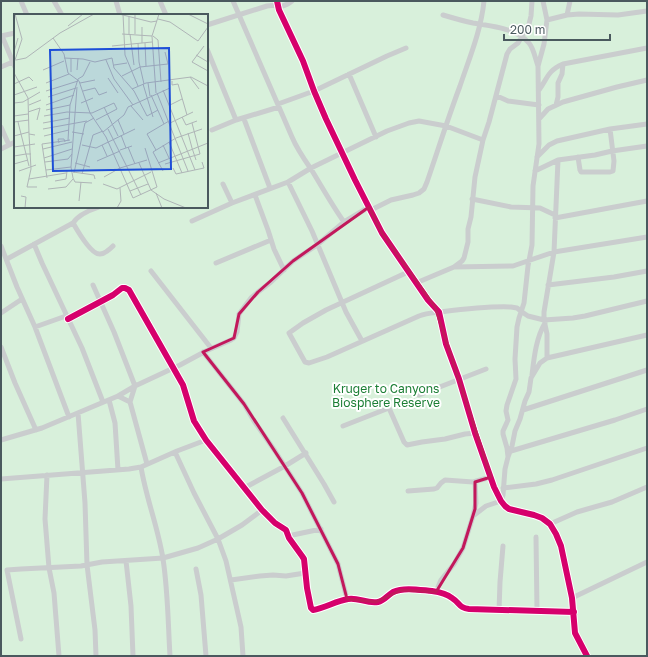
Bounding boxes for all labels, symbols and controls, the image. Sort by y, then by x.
inset map [14,14,208,208]
scale bar [504,16,610,42]
text: 200 m [510,22,545,37]
park label: Kruger to Canyons Biosphere Reserve [332,381,440,410]

